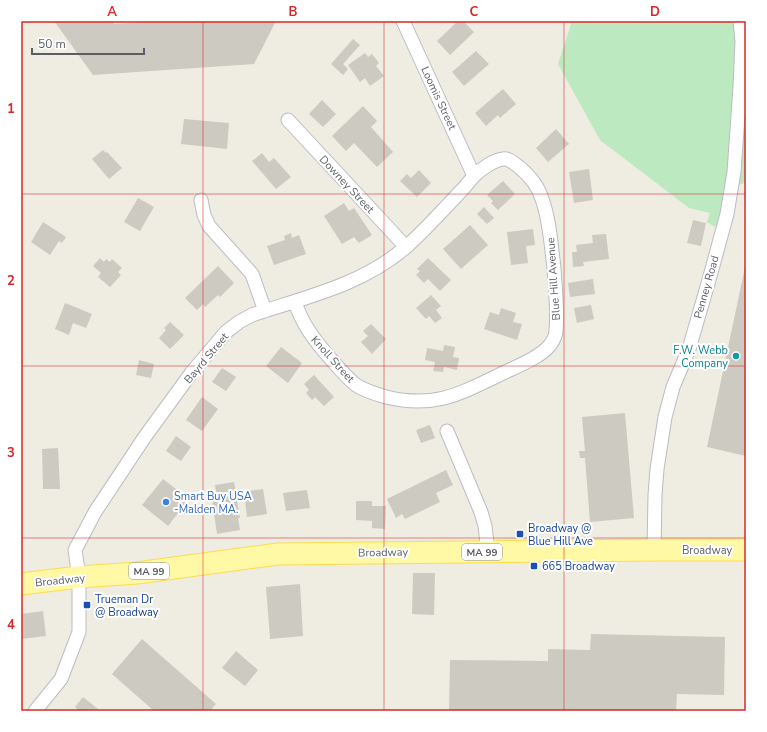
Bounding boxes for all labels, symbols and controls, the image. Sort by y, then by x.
text: A [107,3,117,21]
text: B [289,3,298,21]
text: C [470,3,479,21]
text: D [650,3,660,21]
scale bar [32,30,144,56]
text: 50 m [38,36,66,52]
street label: Loomis Street [417,64,460,132]
text: 1 [7,100,15,118]
street label: Downey Street [316,152,377,217]
street label: Blue Hill Avenue [543,237,564,321]
street label: Penney Road [690,254,723,320]
text: 2 [7,272,15,290]
street label: Bayrd Street [181,330,232,387]
street label: Knoll Street [307,333,358,386]
place label: F.W. Webb Company [673,343,728,371]
marker: F.W. Webb Company [731,351,741,361]
text: 3 [7,444,15,462]
place label: Smart Buy USA -Malden MA. [174,489,252,517]
marker: Smart Buy USA -Malden MA. [161,497,171,507]
place label: Broadway @ Blue Hill Ave [528,521,593,549]
marker: Broadway @ Blue Hill Ave [515,529,525,539]
street label: Broadway [682,543,732,558]
road number: MA 99 [462,544,502,560]
street label: Broadway [358,545,409,560]
place label: 665 Broadway [542,559,615,574]
marker: 665 Broadway [529,561,539,571]
road number: MA 99 [129,563,169,579]
street label: Broadway [34,570,86,591]
place label: Trueman Dr @ Broadway [95,592,159,620]
marker: Trueman Dr @ Broadway [82,600,92,610]
text: 4 [7,616,15,634]

